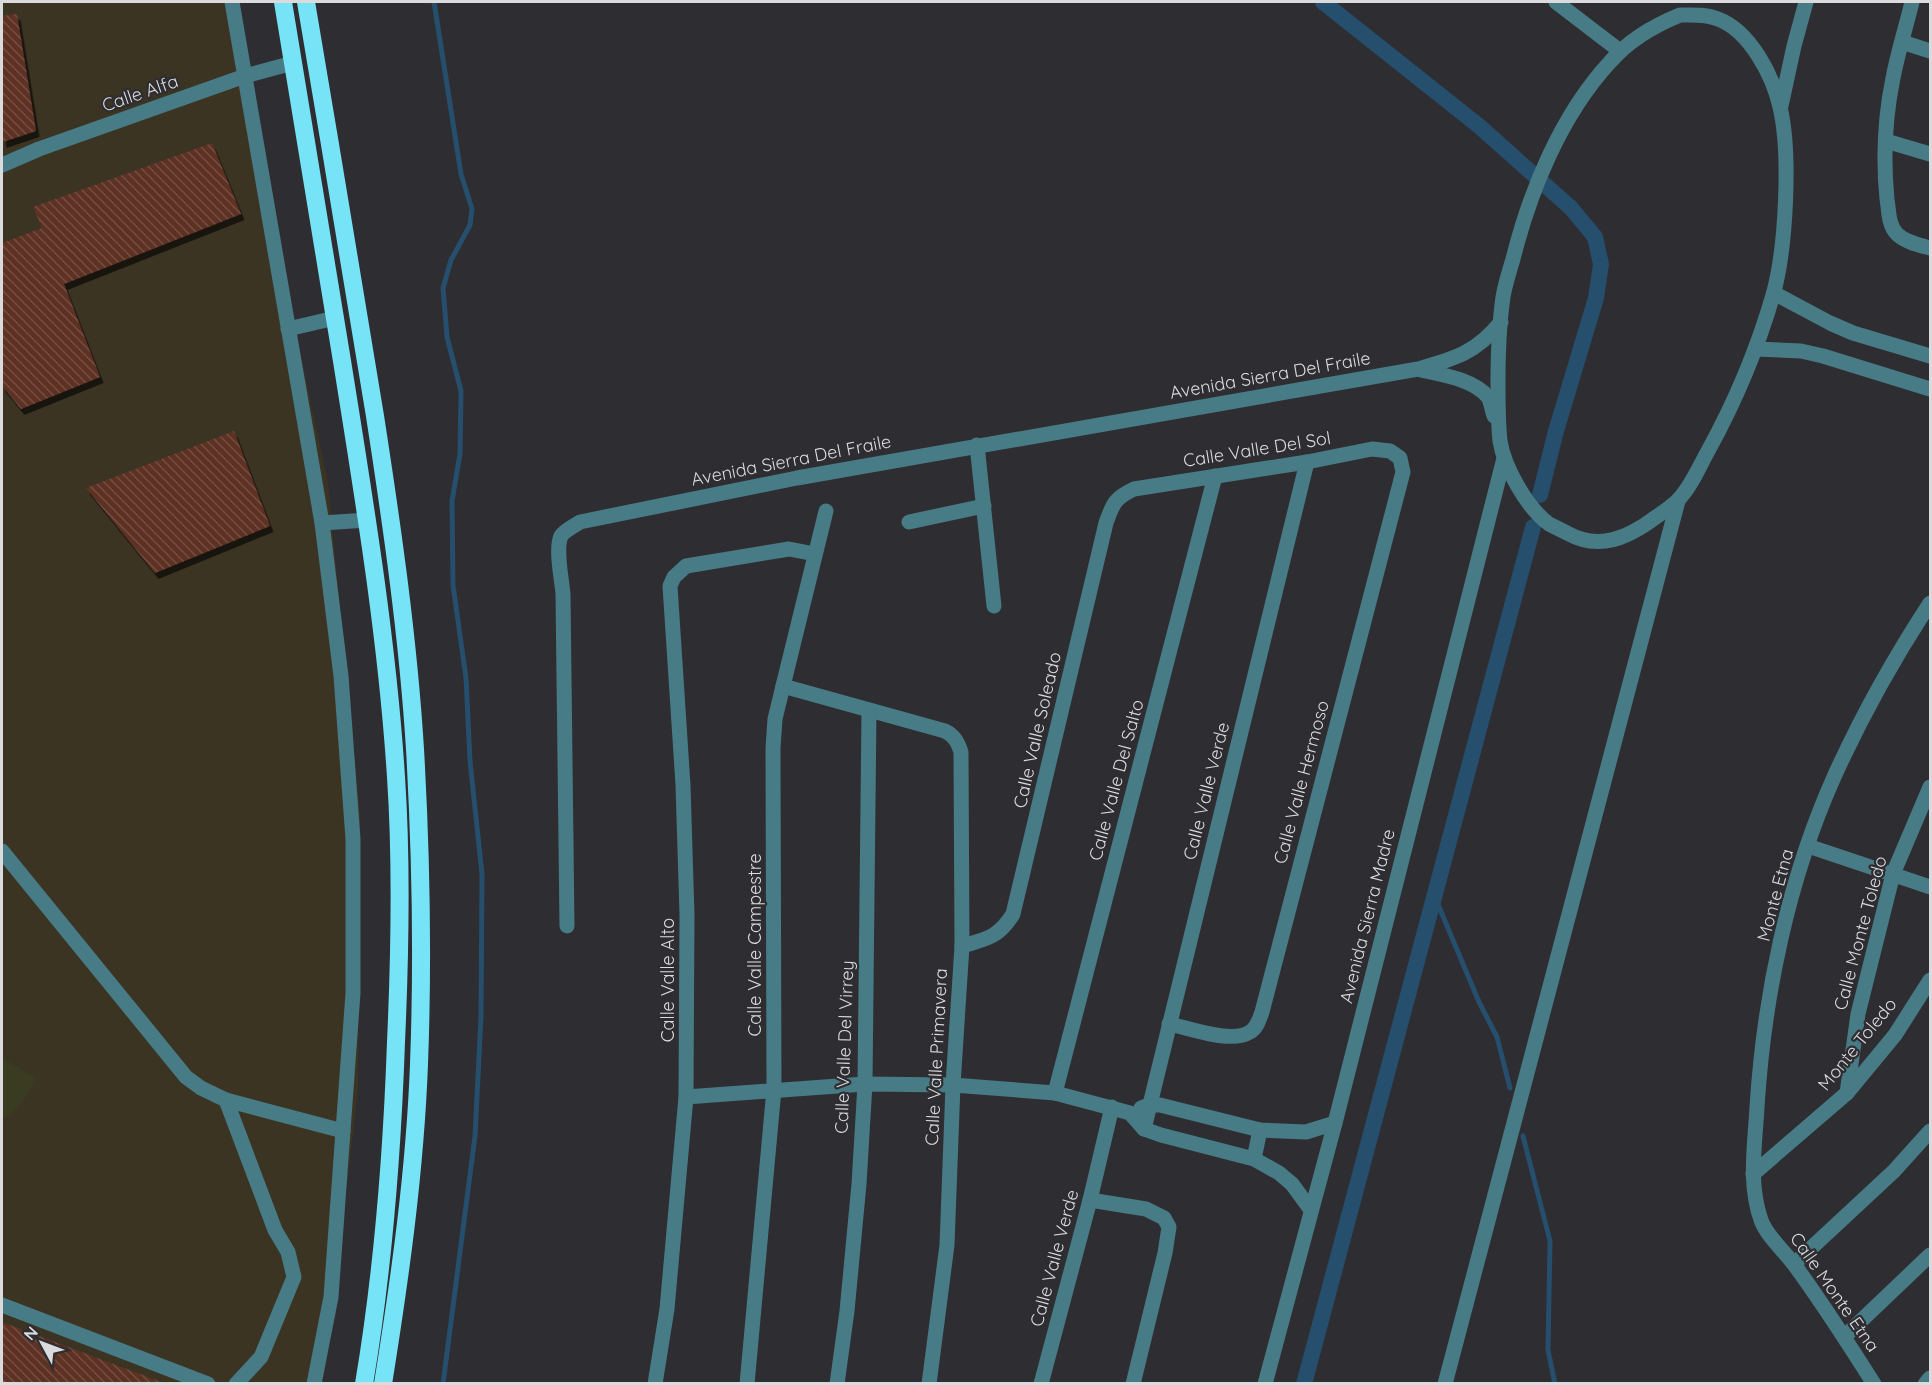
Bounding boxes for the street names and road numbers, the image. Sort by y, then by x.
street label: Calle Alfa [99,69,181,117]
street label: Avenida Sierra Del Fraile [1168,346,1372,404]
street label: Calle Valle Del Sol [1182,426,1332,472]
street label: Avenida Sierra Del Fraile [689,429,893,491]
street label: Calle Valle Soleado [1008,650,1066,810]
street label: Calle Valle Del Salto [1083,697,1149,863]
street label: Calle Valle Hermoso [1268,698,1334,866]
street label: Calle Valle Verde [1178,720,1234,862]
street label: Avenida Sierra Madre [1334,826,1400,1006]
street label: Monte Etna [1752,846,1798,944]
street label: Calle Valle Campestre [743,853,766,1037]
street label: Calle Monte Toledo [1828,853,1892,1013]
street label: Calle Valle Alto [656,918,679,1042]
street label: Calle Valle Del Virrey [829,960,859,1134]
street label: Calle Valle Primavera [920,968,952,1146]
street label: Monte Toledo [1813,993,1901,1095]
street label: Calle Valle Verde [1025,1187,1083,1329]
street label: Calle Monte Etna [1785,1228,1885,1356]

